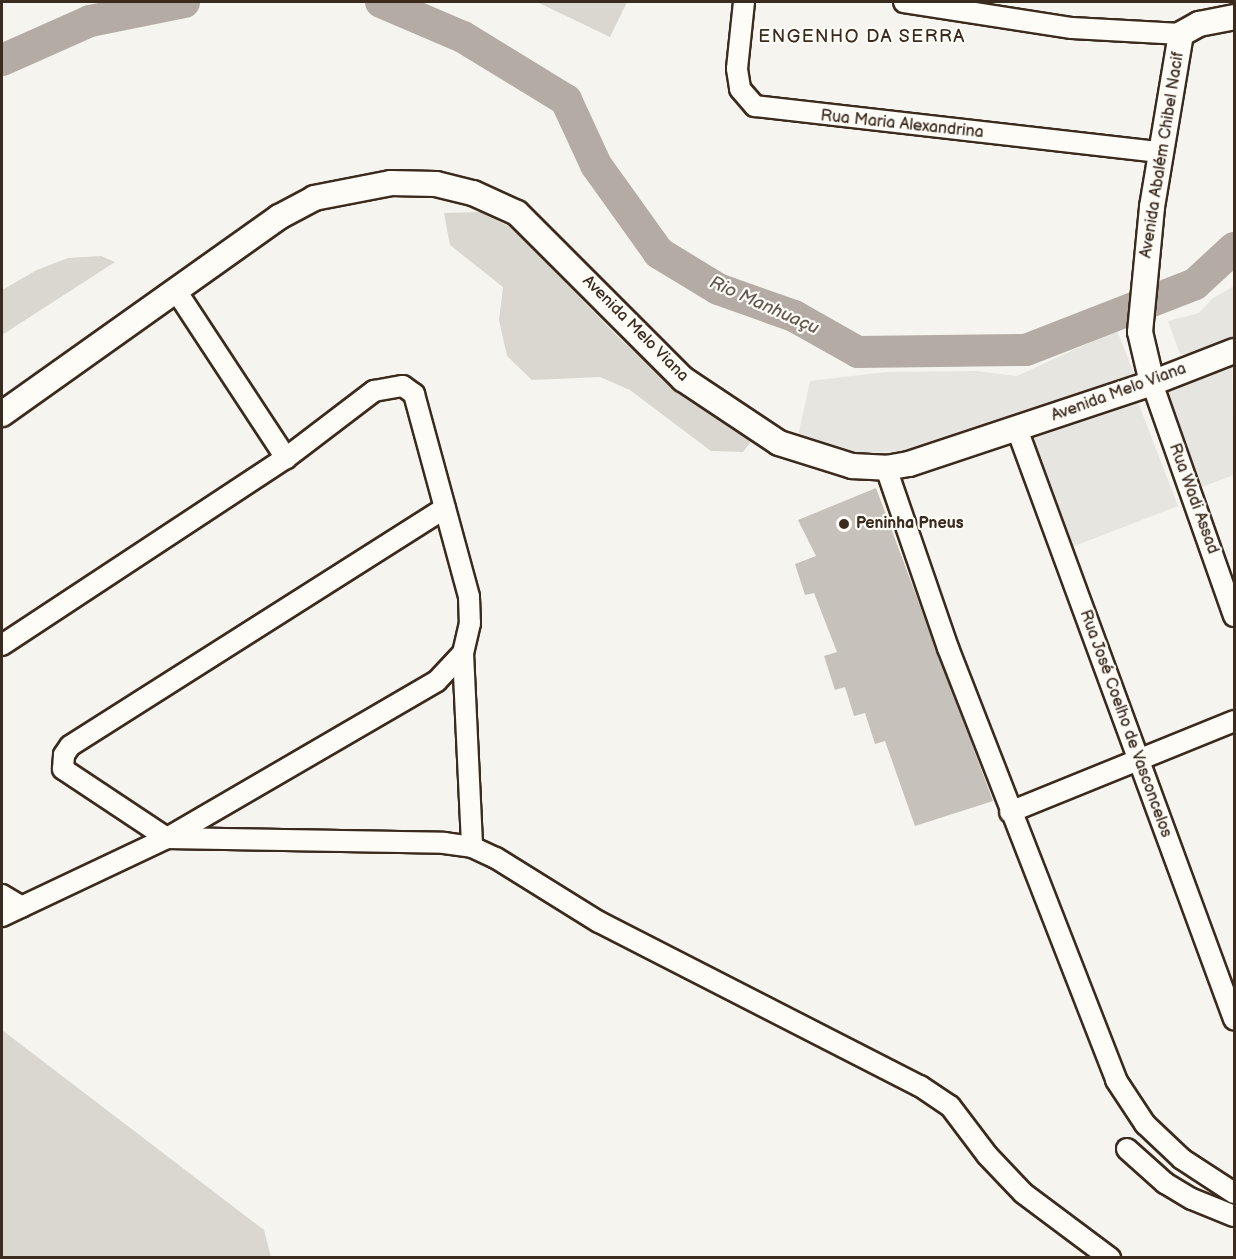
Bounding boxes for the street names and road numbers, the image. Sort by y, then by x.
street label: Avenida Abalém Chibel Nacif [1137,50,1189,260]
street label: Rua Maria Alexandrina [820,107,984,143]
street label: Avenida Melo Viana [578,272,692,386]
street label: Avenida Melo Viana [1049,360,1189,426]
street label: Rua Wadi Assad [1164,441,1222,557]
street label: Rua José Coelho de Vasconcelos [1075,607,1175,841]

